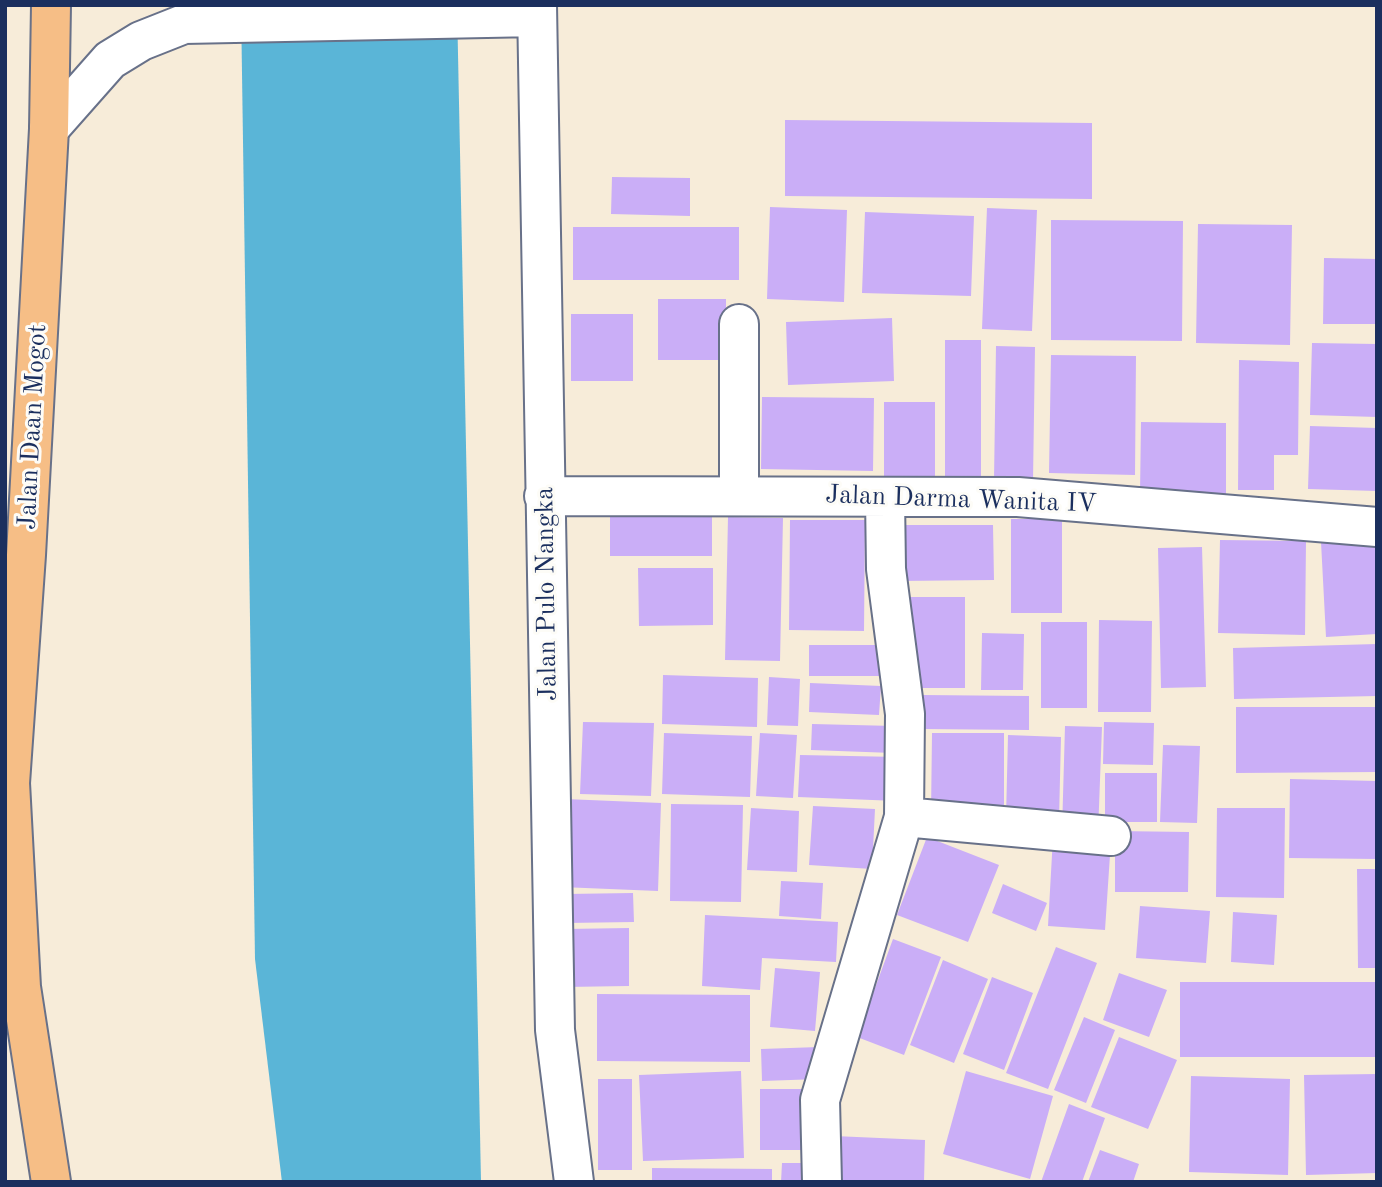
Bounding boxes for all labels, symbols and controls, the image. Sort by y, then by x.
street label: Jalan Daan Mogot [12,323,54,531]
street label: Jalan Darma Wanita IV [825,480,1097,520]
street label: Jalan Pulo Nangka [530,487,564,701]

